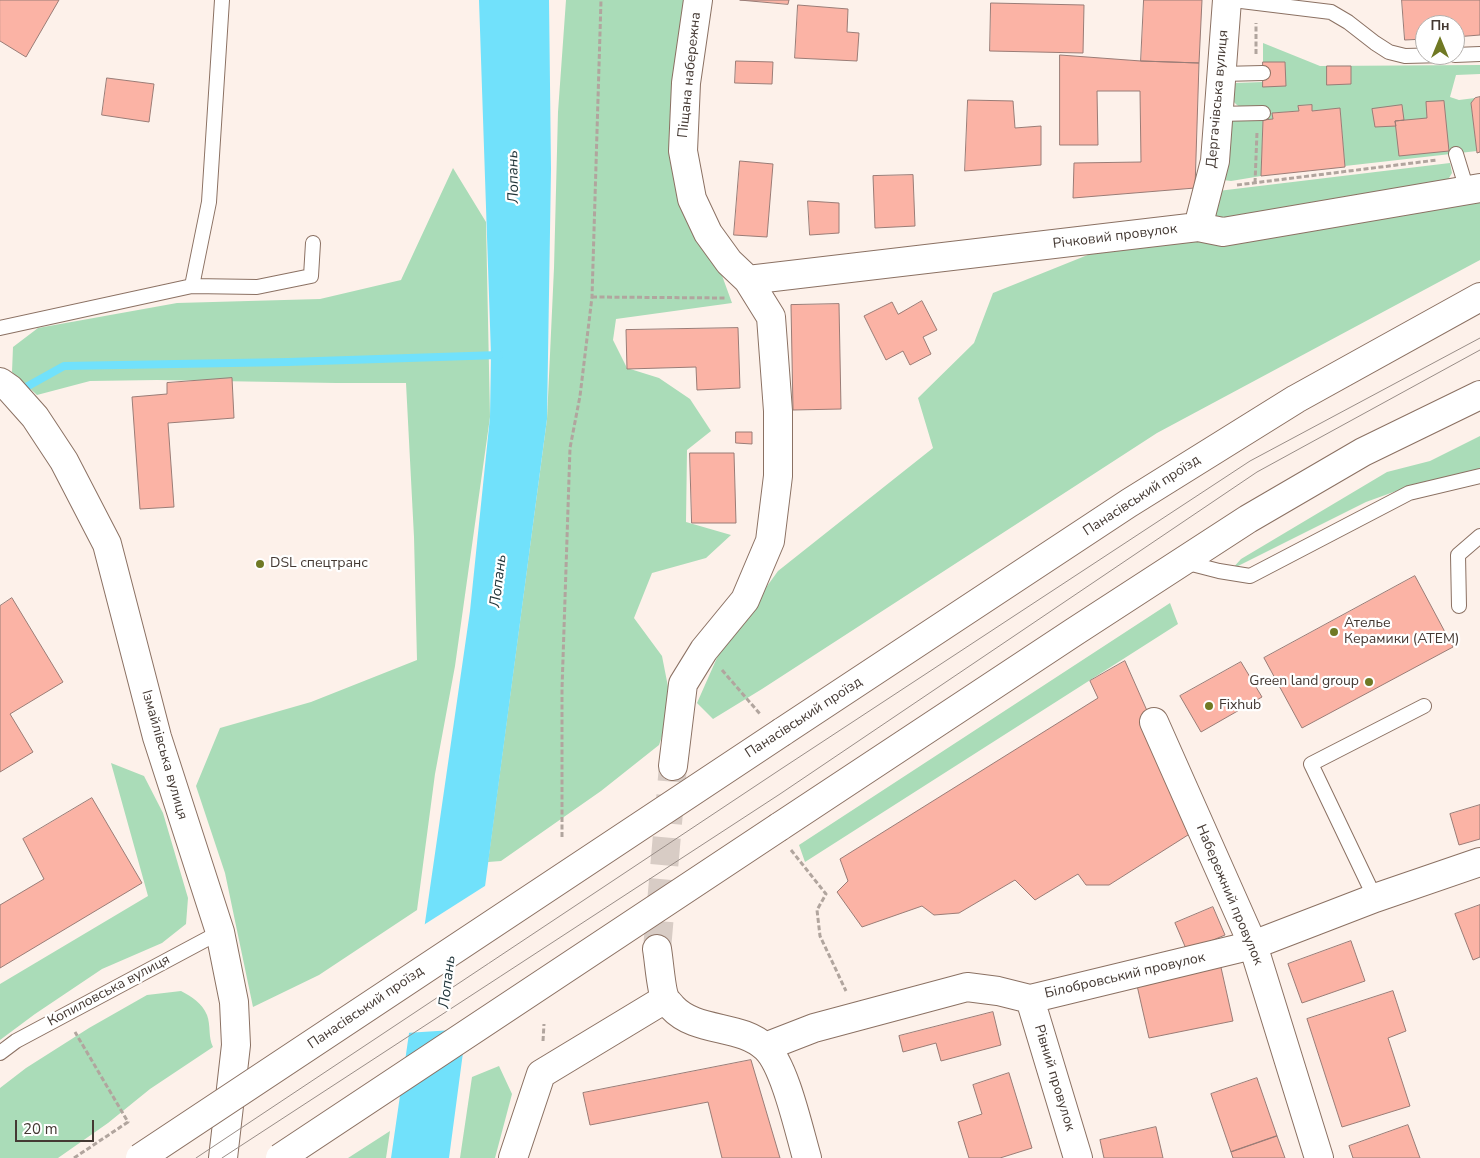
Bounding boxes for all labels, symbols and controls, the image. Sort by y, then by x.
street label: Піщана набережна [675,11,705,139]
north arrow [1415,15,1465,65]
text: Пн [1430,16,1450,35]
street label: Дергачівська вулиця [1204,29,1232,169]
water label: Лопань [505,150,523,204]
street label: Річковий провулок [1052,221,1178,253]
street label: Панасівський проїзд [1080,452,1204,540]
water label: Лопань [487,553,511,609]
place label: DSL спецтранс [270,556,368,572]
marker: DSL спецтранс [254,558,266,570]
place label: Ателье Керамики (АТЕМ) [1344,616,1459,648]
marker: Ателье Керамики (АТЕМ) [1328,626,1340,638]
street label: Панасівський проїзд [742,674,866,762]
place label: Green land group [1249,674,1359,690]
marker: Green land group [1363,676,1375,688]
street label: Ізмайлівська вулиця [137,688,191,822]
place label: Fixhub [1219,698,1261,714]
marker: Fixhub [1203,700,1215,712]
street label: Набережний провулок [1192,822,1266,968]
street label: Білобровський провулок [1043,949,1207,1003]
street label: Копиловська вулиця [45,952,173,1030]
water label: Лопань [436,954,460,1010]
street label: Панасівський проїзд [305,963,427,1053]
street label: Рівний провулок [1030,1023,1078,1133]
scale bar [18,1110,96,1142]
text: 20 m [23,1119,58,1139]

